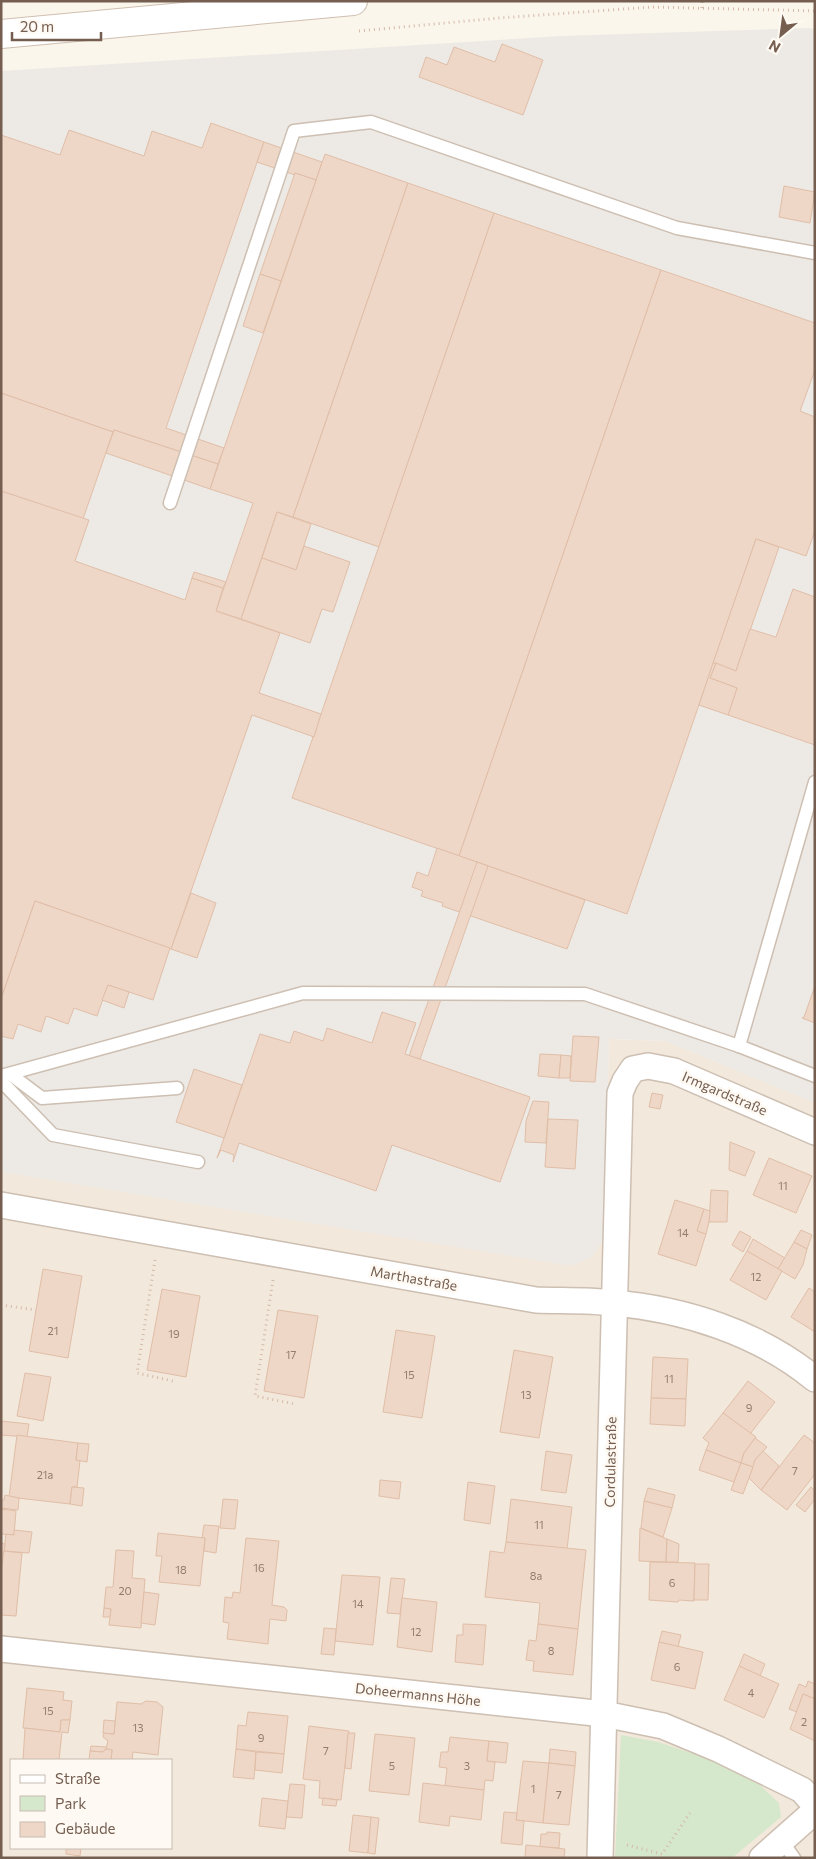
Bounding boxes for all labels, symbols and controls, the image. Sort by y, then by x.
scale bar [12,10,101,42]
north arrow [756,10,806,60]
text: 20 m [20,17,54,35]
text: N [766,37,783,57]
street label: Irmgardstraße [680,1067,770,1119]
house number: 11 [778,1179,788,1192]
house number: 14 [677,1226,689,1239]
street label: Marthastraße [369,1262,459,1294]
house number: 12 [751,1270,761,1283]
house number: 21 [48,1324,58,1337]
house number: 19 [168,1327,180,1340]
house number: 17 [286,1348,296,1361]
house number: 15 [403,1368,415,1381]
house number: 11 [664,1372,674,1385]
house number: 13 [521,1388,531,1401]
house number: 9 [746,1401,753,1414]
street label: Cordulastraße [601,1416,619,1508]
house number: 7 [792,1464,798,1477]
house number: 21a [37,1468,53,1481]
house number: 11 [534,1518,544,1531]
house number: 16 [253,1561,265,1574]
house number: 18 [175,1563,187,1576]
house number: 8a [530,1569,542,1582]
house number: 6 [669,1576,676,1589]
house number: 20 [118,1584,132,1597]
house number: 14 [352,1597,364,1610]
house number: 12 [411,1625,421,1638]
house number: 8 [548,1644,555,1657]
house number: 6 [674,1660,681,1673]
street label: Doheermanns Höhe [354,1679,482,1709]
house number: 4 [748,1686,755,1699]
house number: 15 [42,1704,54,1717]
house number: 2 [801,1715,807,1728]
house number: 13 [133,1721,143,1734]
house number: 9 [258,1731,265,1744]
house number: 7 [323,1744,329,1757]
legend [10,1759,172,1849]
house number: 5 [389,1759,395,1772]
house number: 3 [464,1759,470,1772]
text: Straße [55,1769,101,1787]
house number: 1 [531,1782,535,1795]
house number: 7 [556,1788,562,1801]
text: Park [55,1794,86,1812]
text: Gebäude [55,1819,116,1837]

